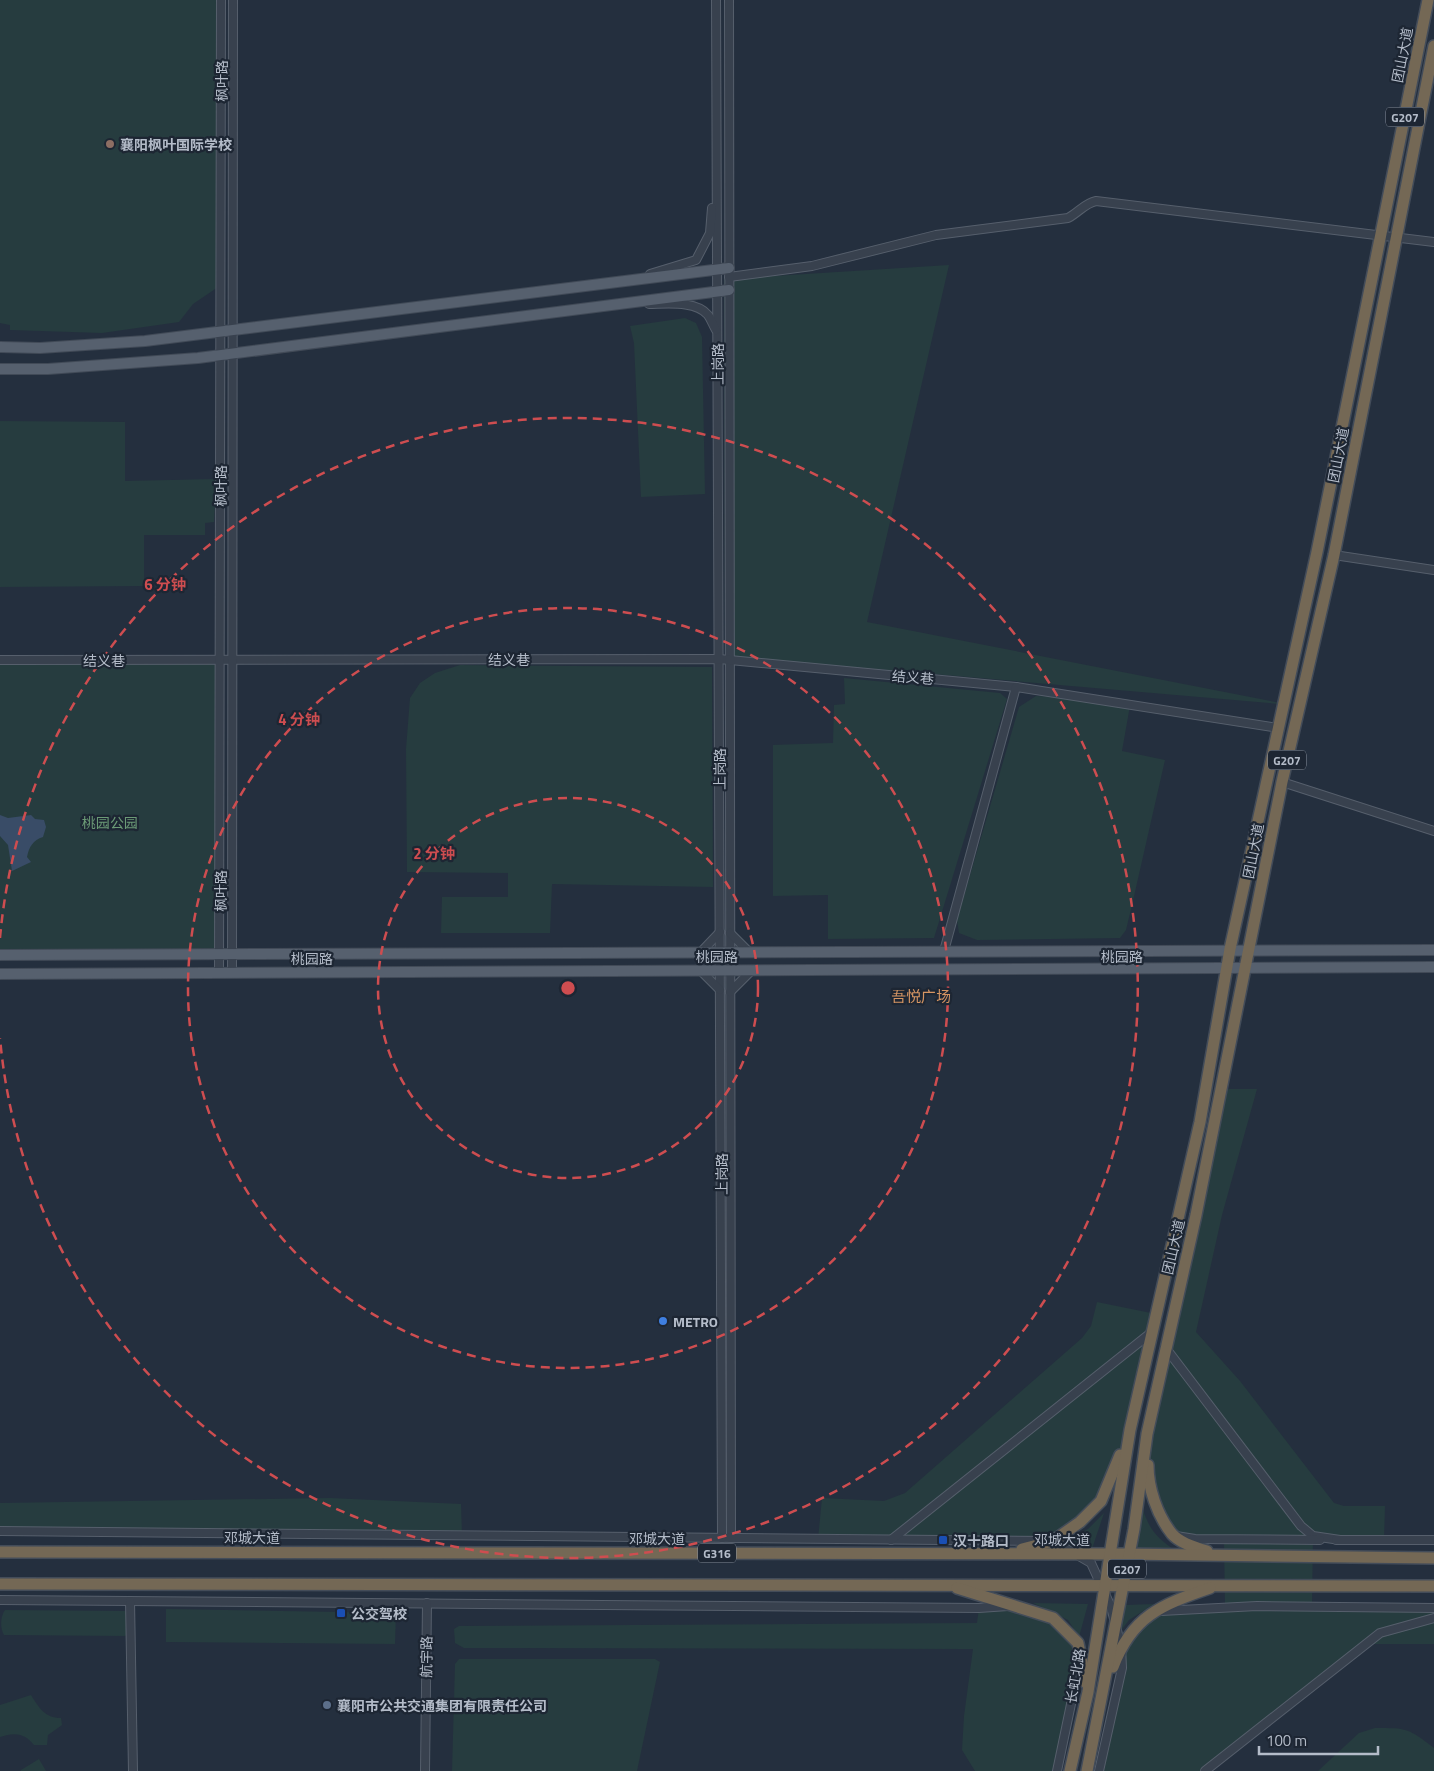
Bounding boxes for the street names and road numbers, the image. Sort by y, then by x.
street label: 团山大道 [1386,26,1418,84]
street label: 枫叶路 [211,60,232,102]
road number: G207 [1386,108,1424,126]
street label: 上岗路 [707,343,728,385]
street label: 团山大道 [1322,426,1354,484]
street label: 枫叶路 [210,465,231,507]
street label: 结义巷 [488,649,530,670]
street label: 结义巷 [83,650,125,671]
street label: 结义巷 [891,665,935,689]
street label: 上岗路 [709,748,730,790]
road number: G207 [1268,750,1306,770]
street label: 团山大道 [1237,822,1269,880]
street label: 枫叶路 [210,870,231,912]
street label: 桃园路 [696,946,738,967]
street label: 桃园路 [1101,946,1143,967]
street label: 桃园路 [291,948,333,969]
street label: 上岗路 [711,1153,732,1195]
street label: 团山大道 [1156,1217,1190,1277]
street label: 邓城大道 [224,1527,280,1548]
street label: 邓城大道 [629,1528,685,1549]
street label: 邓城大道 [1034,1529,1090,1550]
road number: G316 [698,1544,736,1562]
road number: G207 [1108,1560,1146,1578]
street label: 航宇路 [415,1636,437,1678]
street label: 长虹北路 [1060,1647,1090,1705]

